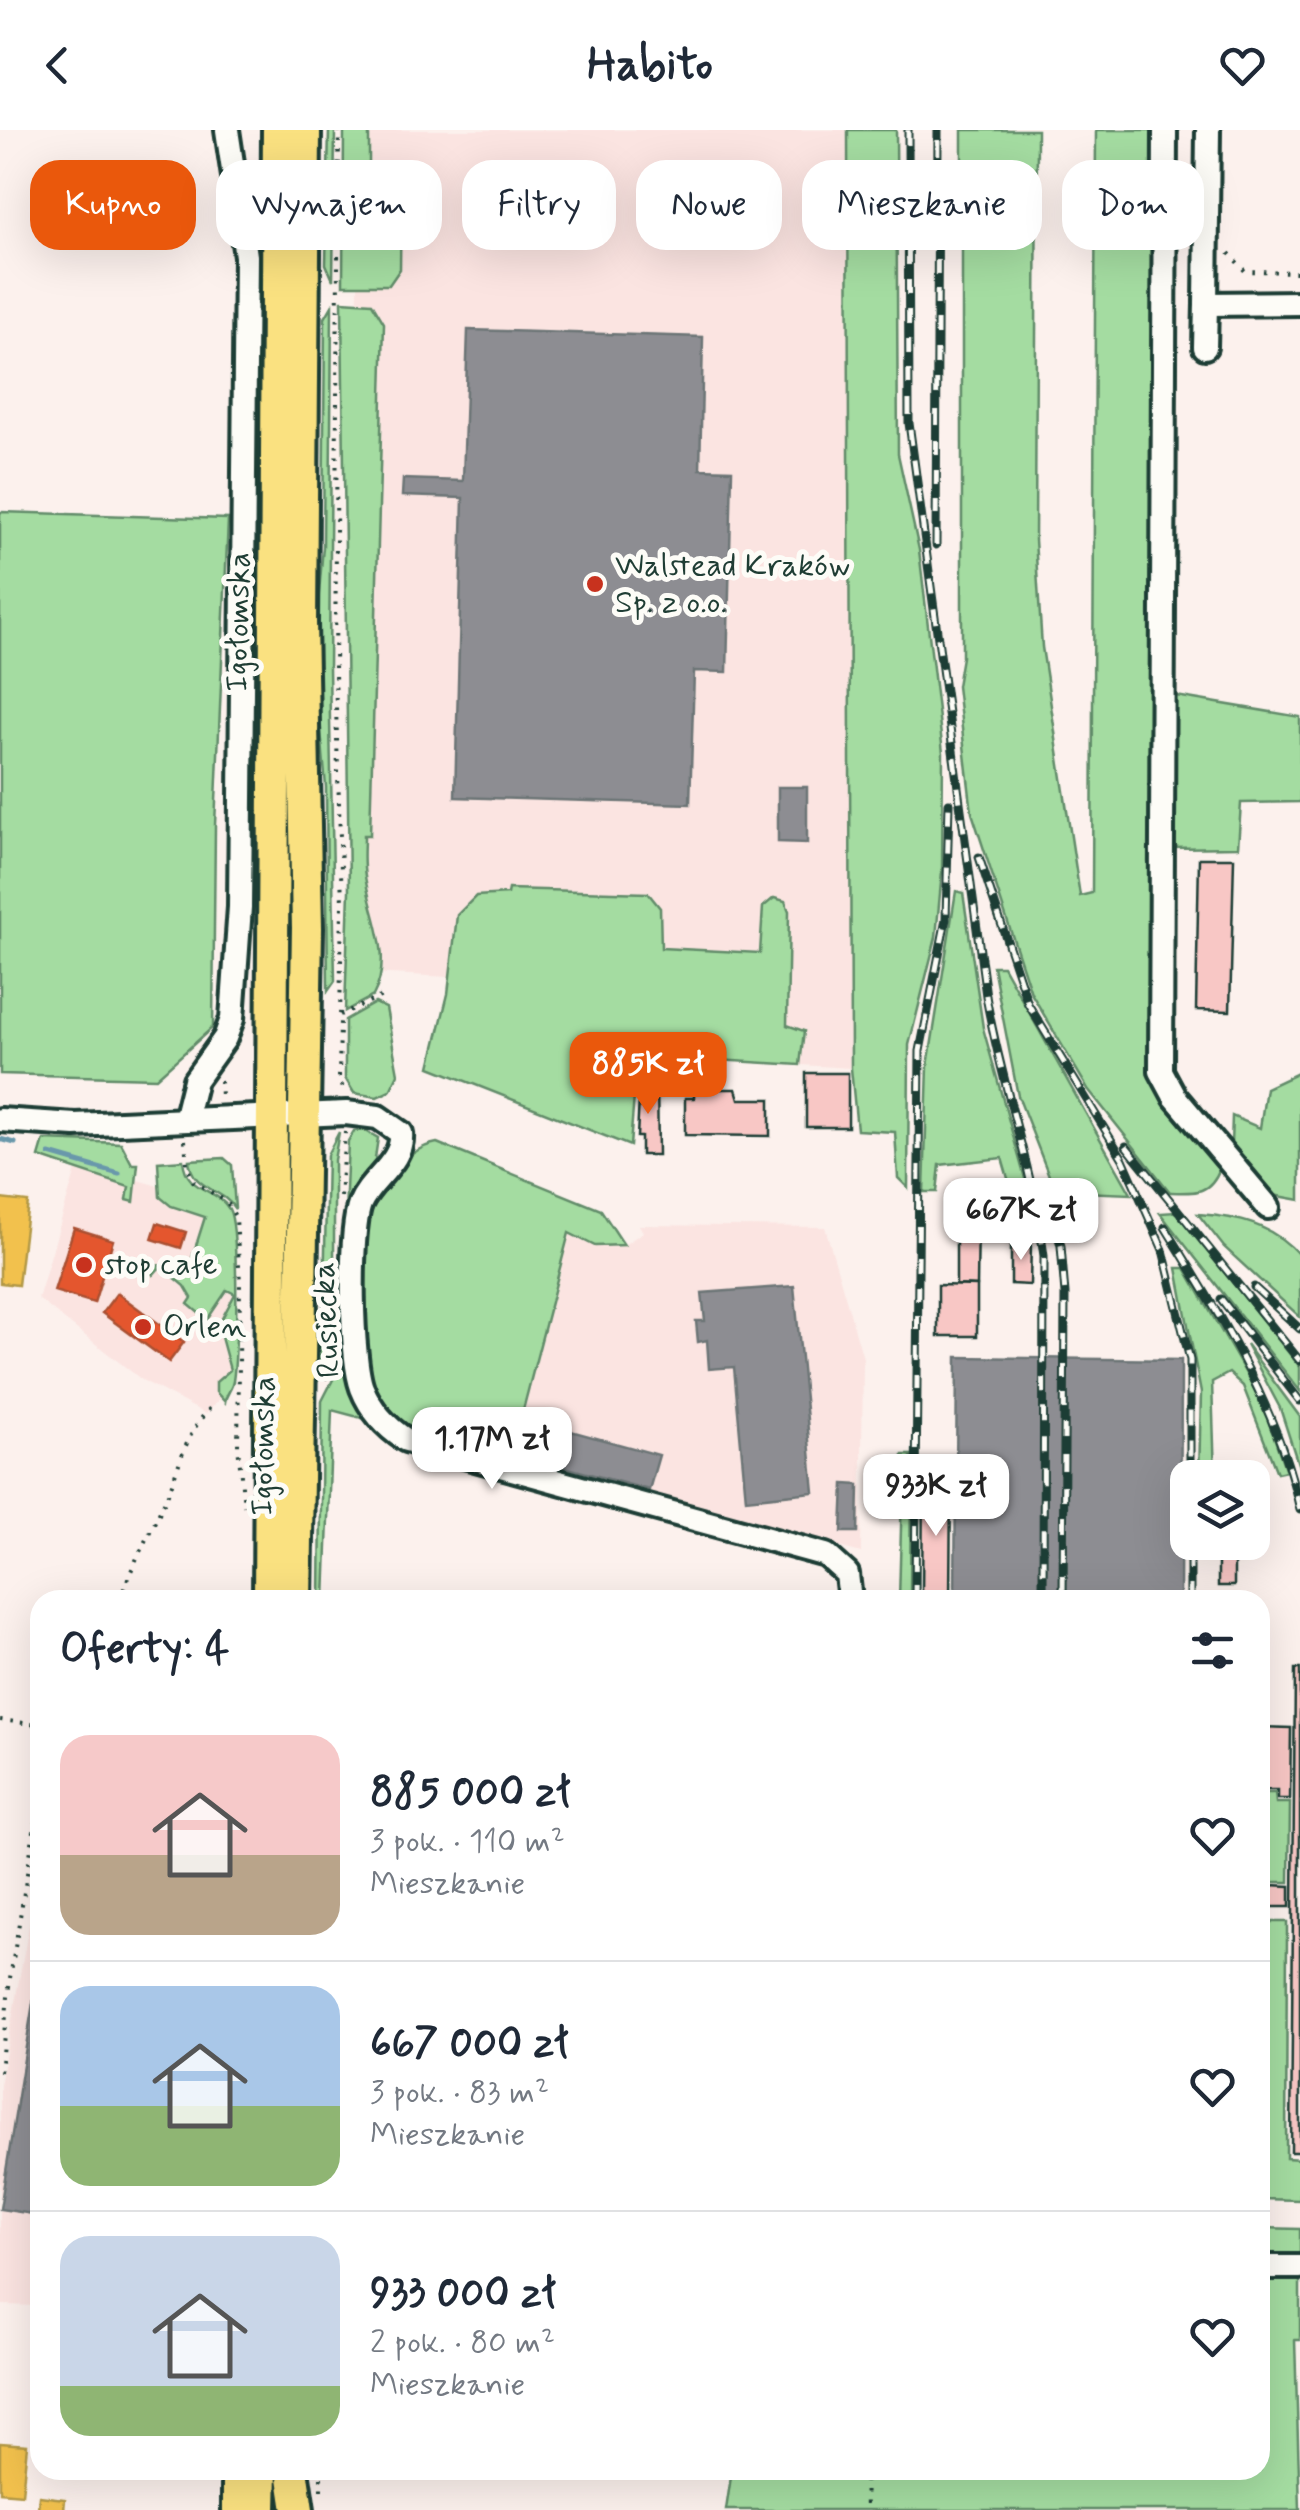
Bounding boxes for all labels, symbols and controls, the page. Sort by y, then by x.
text: Habito [587,36,713,95]
icon: back [30,38,85,93]
icon: heart [1215,38,1270,93]
chip: Kupno [30,160,196,250]
chip: Wynajem [216,160,442,250]
chip: Filtry [462,160,616,250]
chip: Nowe [636,160,782,250]
chip: Mieszkanie [802,160,1042,250]
chip: Dom [1062,160,1204,250]
place label: Walstead Kraków Sp. z o.o. [615,545,850,624]
street label: Igołomska [217,552,261,692]
marker: Walstead Kraków Sp. z o.o. [584,573,606,595]
pin: 885K zł [556,1032,740,1117]
text: 885K zł [592,1043,704,1085]
pin: 667K zł [929,1178,1113,1263]
text: 667K zł [965,1189,1077,1231]
place label: stop cafe [104,1244,218,1286]
marker: stop cafe [73,1254,95,1276]
street label: Rusiecka [303,1261,351,1379]
place label: Orlen [163,1306,246,1348]
marker: Orlen [132,1316,154,1338]
street label: Igołomska [242,1376,286,1516]
pin: 1.17M zł [389,1407,595,1492]
text: 1.17M zł [434,1418,550,1460]
pin: 933K zł [844,1454,1028,1539]
map controls [1170,1460,1270,1560]
button: layers [1170,1460,1270,1560]
text: 933K zł [885,1465,987,1507]
text: Oferty: 4 [60,1623,229,1678]
icon: filters [1185,1623,1240,1678]
text: 885 000 zł [370,1766,571,1821]
icon: home [140,1775,260,1895]
icon: heart [1185,1808,1240,1863]
text: 3 pok. · 110 m² [370,1821,565,1863]
text: Mieszkanie [370,1863,525,1905]
text: 667 000 zł [370,2017,569,2072]
icon: home [140,2026,260,2146]
icon: heart [1185,2059,1240,2114]
text: 3 pok. · 83 m² [370,2072,549,2114]
text: Mieszkanie [370,2114,525,2156]
text: 933 000 zł [370,2267,556,2322]
icon: home [140,2276,260,2396]
icon: heart [1185,2309,1240,2364]
text: 2 pok. · 80 m² [370,2322,555,2364]
text: Mieszkanie [370,2364,525,2406]

